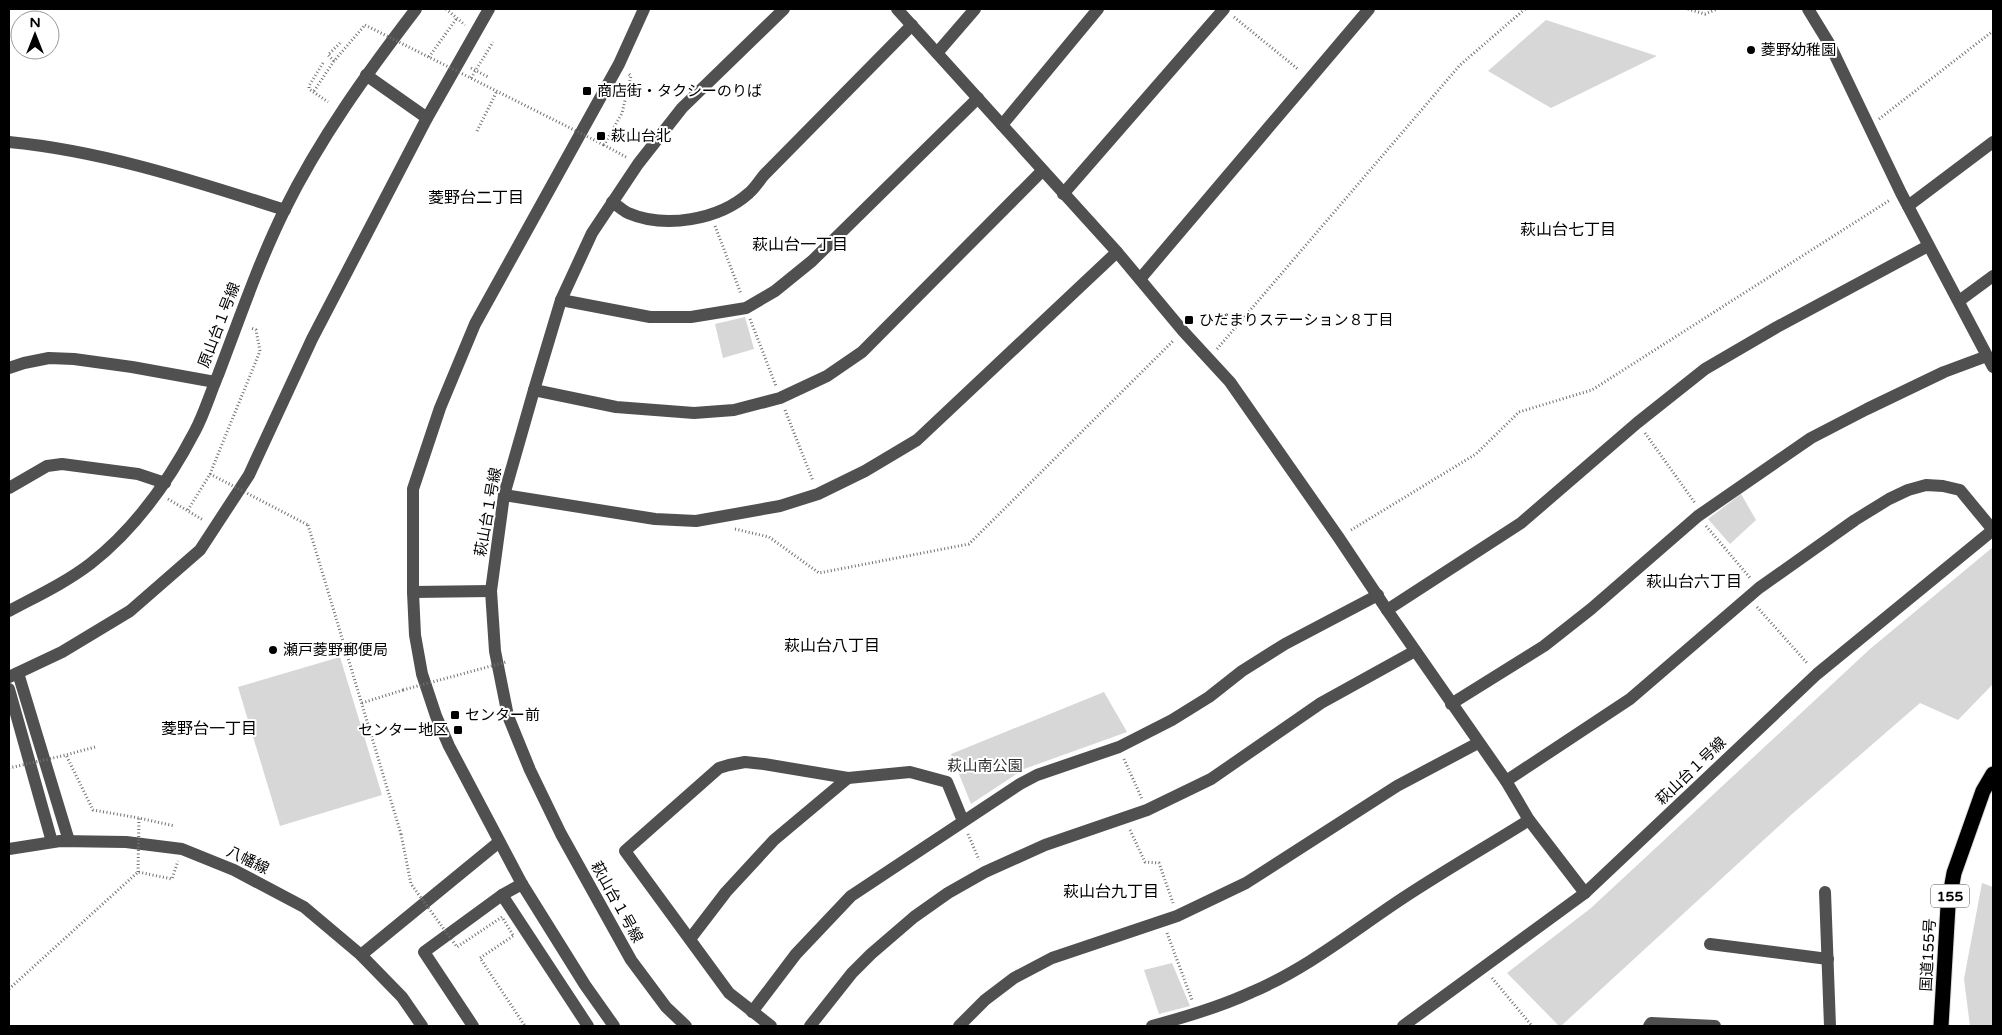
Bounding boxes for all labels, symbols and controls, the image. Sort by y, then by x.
north arrow [10,10,60,60]
text: N [29,14,41,31]
place label: 菱野幼稚園 [1761,41,1836,59]
marker: 菱野幼稚園 [1745,44,1757,56]
place label: 商店街・タクシーのりば [597,82,762,100]
marker: 商店街・タクシーのりば [581,85,593,97]
place label: 萩山台北 [611,127,671,145]
marker: 萩山台北 [595,130,607,142]
district label: 菱野台二丁目 [428,188,524,208]
district label: 萩山台七丁目 [1520,220,1616,240]
district label: 萩山台一丁目 [752,235,848,255]
street label: 原山台１号線 [194,280,244,370]
place label: ひだまりステーション８丁目 [1199,311,1393,329]
marker: ひだまりステーション８丁目 [1183,314,1195,326]
street label: 萩山台１号線 [471,466,505,558]
district label: 萩山台六丁目 [1646,572,1742,592]
district label: 萩山台八丁目 [784,636,880,656]
place label: 瀬戸菱野郵便局 [283,641,388,659]
marker: 瀬戸菱野郵便局 [267,644,279,656]
place label: センター前 [465,706,540,724]
marker: センター前 [449,709,461,721]
district label: 菱野台一丁目 [161,719,257,739]
place label: センター地区 [358,721,448,739]
marker: センター地区 [452,724,464,736]
street label: 萩山台１号線 [1652,733,1730,809]
park label: 萩山南公園 [947,757,1023,775]
street label: 八幡線 [224,842,272,878]
street label: 萩山台１号線 [587,858,647,946]
district label: 萩山台九丁目 [1063,882,1159,902]
road number: 155 [1931,884,1969,908]
street label: 国道155号 [1917,918,1939,992]

